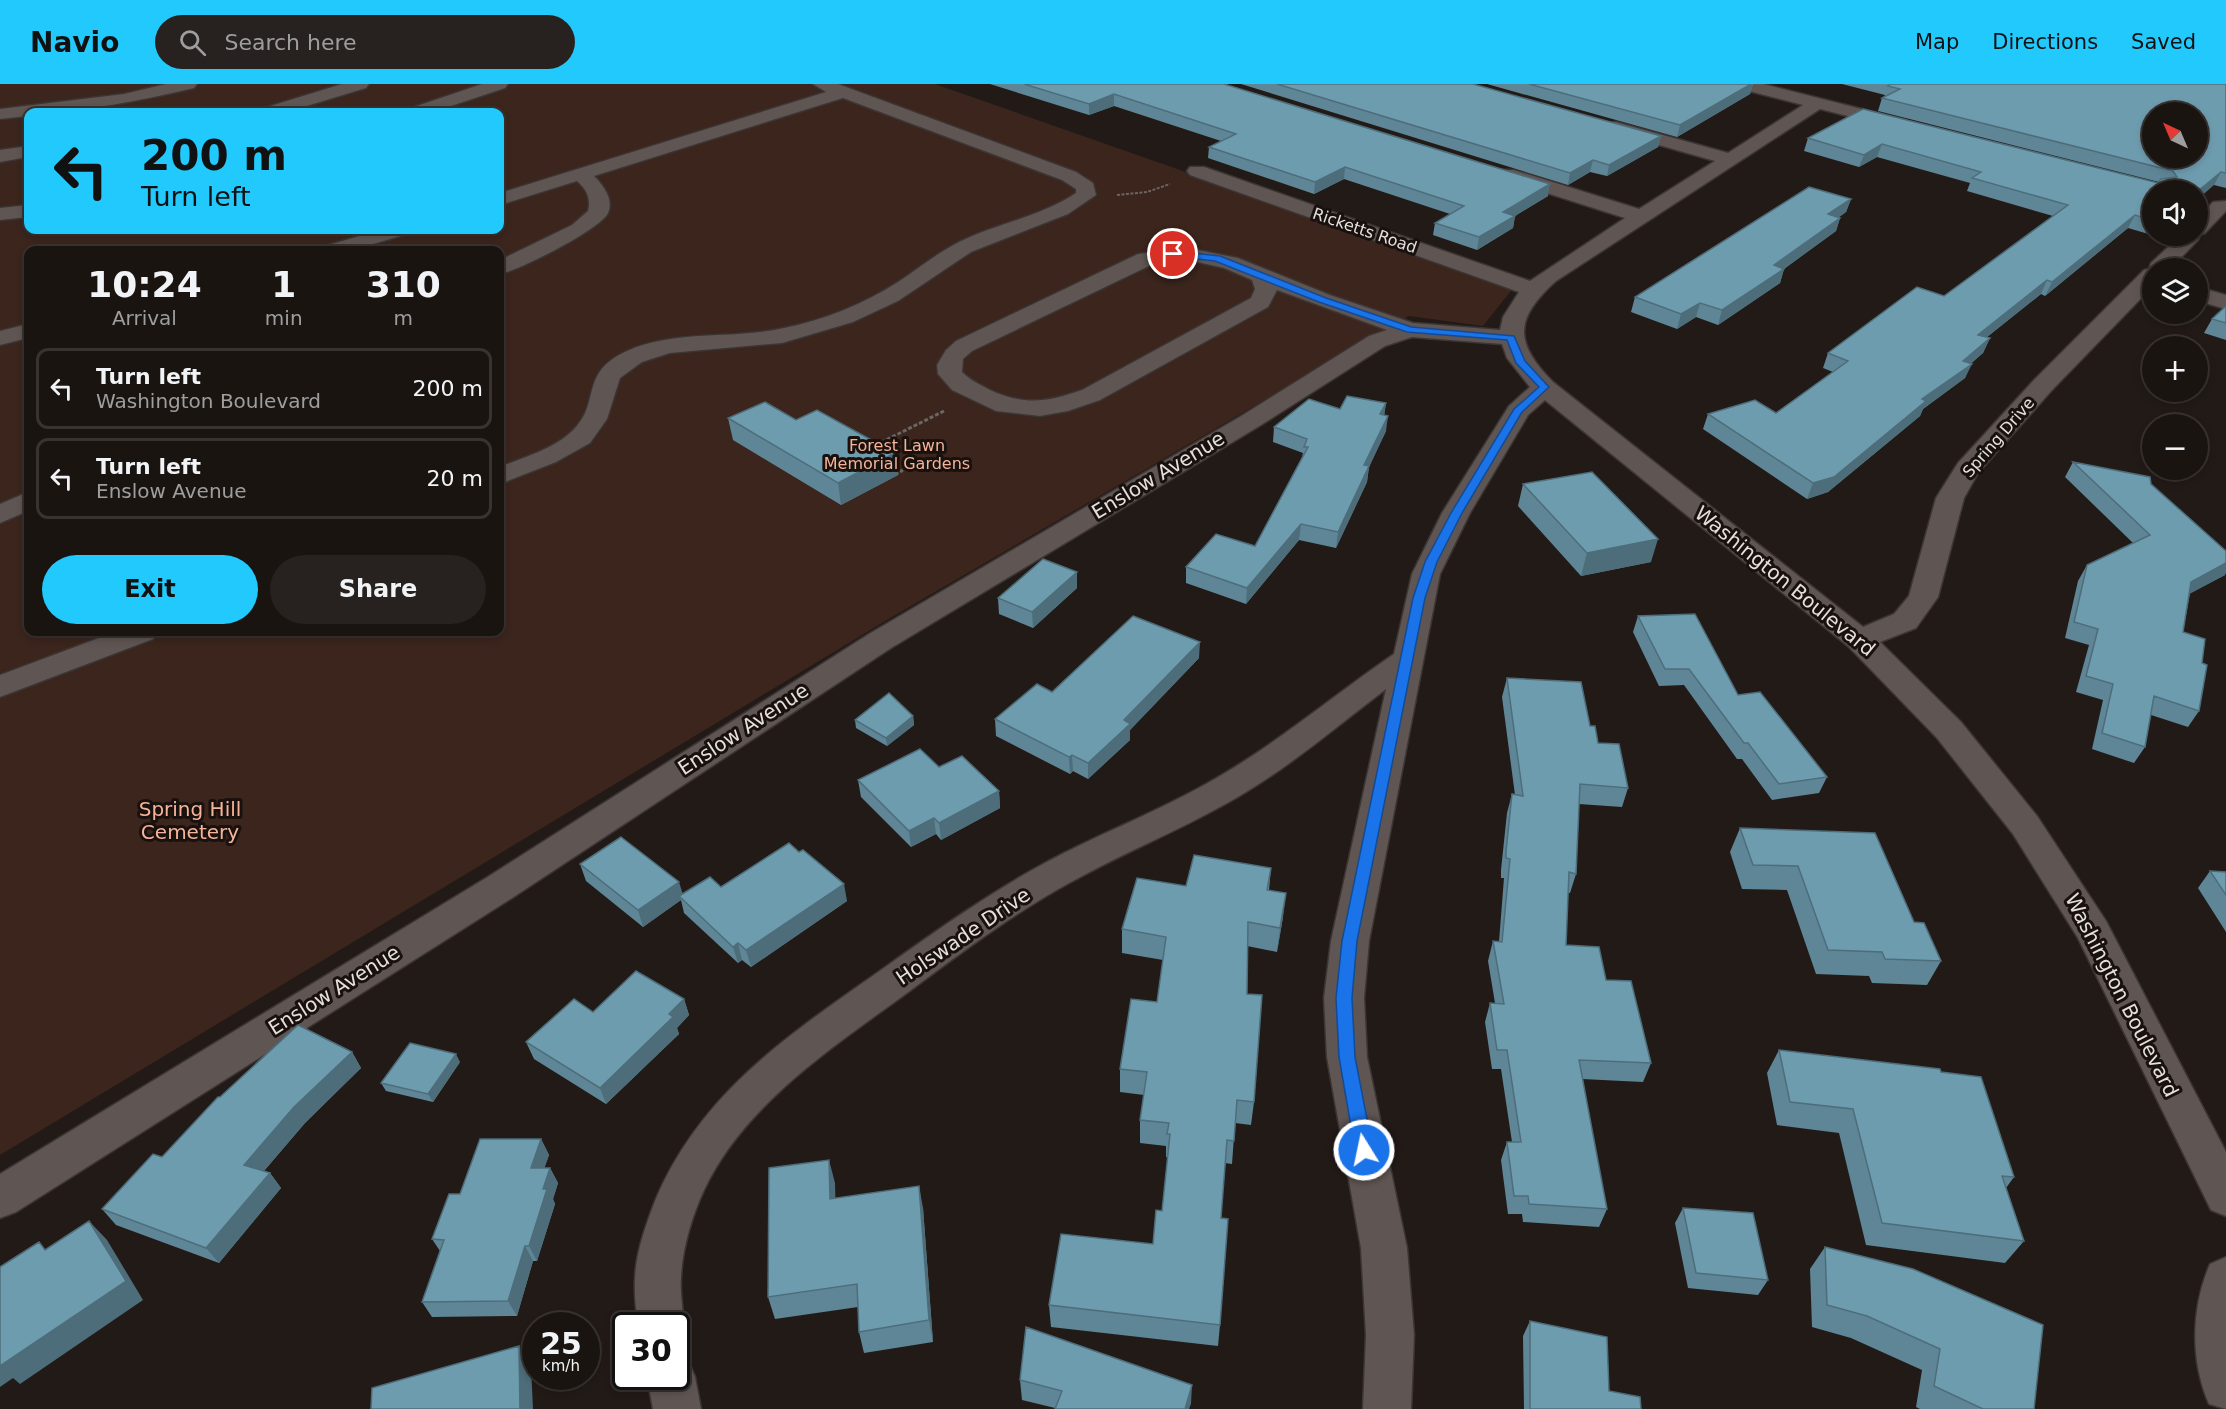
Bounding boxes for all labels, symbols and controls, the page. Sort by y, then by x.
search box [155,15,575,69]
text: Navio [30,26,119,59]
icon: search [176,26,209,59]
text: Search here [224,30,357,55]
text: Map [1915,30,1959,54]
text: Directions [1992,30,2098,54]
text: Saved [2131,30,2196,54]
north arrow [2142,102,2208,168]
map controls [2142,102,2208,480]
text: 200 m [141,131,287,180]
icon: left [42,132,120,210]
button: sound [2142,180,2208,246]
text: Turn left [141,181,251,212]
street label: Ricketts Road [1310,204,1419,257]
pin [1147,228,1198,279]
icon: arrive [1156,237,1189,270]
button: layers [2142,258,2208,324]
text: 10:24 [87,264,202,305]
text: 1 [271,264,296,305]
text: 310 [366,264,441,305]
text: Arrival [112,306,177,330]
text: min [265,306,303,330]
text: m [394,306,413,330]
button: + [2142,336,2208,402]
text: Turn left [96,364,201,389]
icon: left [45,372,78,405]
text: 200 m [413,376,483,401]
text: Washington Boulevard [96,389,321,413]
street label: Spring Drive [1959,394,2038,481]
button: − [2142,414,2208,480]
street label: Enslow Avenue [1087,426,1229,524]
park label: Forest Lawn Memorial Gardens [824,436,970,473]
text: Turn left [96,454,201,479]
icon: left [45,462,78,495]
text: 20 m [427,466,483,491]
text: Enslow Avenue [96,479,247,503]
street label: Washington Boulevard [1690,501,1880,661]
button: Exit [42,555,258,624]
button: Share [270,555,486,624]
street label: Enslow Avenue [673,678,813,780]
park label: Spring Hill Cemetery [139,797,241,844]
street label: Holswade Drive [891,882,1035,990]
street label: Washington Boulevard [2060,889,2184,1101]
street label: Enslow Avenue [264,940,404,1040]
position arrow [1332,1118,1396,1182]
speed limit sign: 30 [612,1312,690,1390]
text: 25 [540,1326,582,1361]
text: km/h [542,1357,580,1375]

